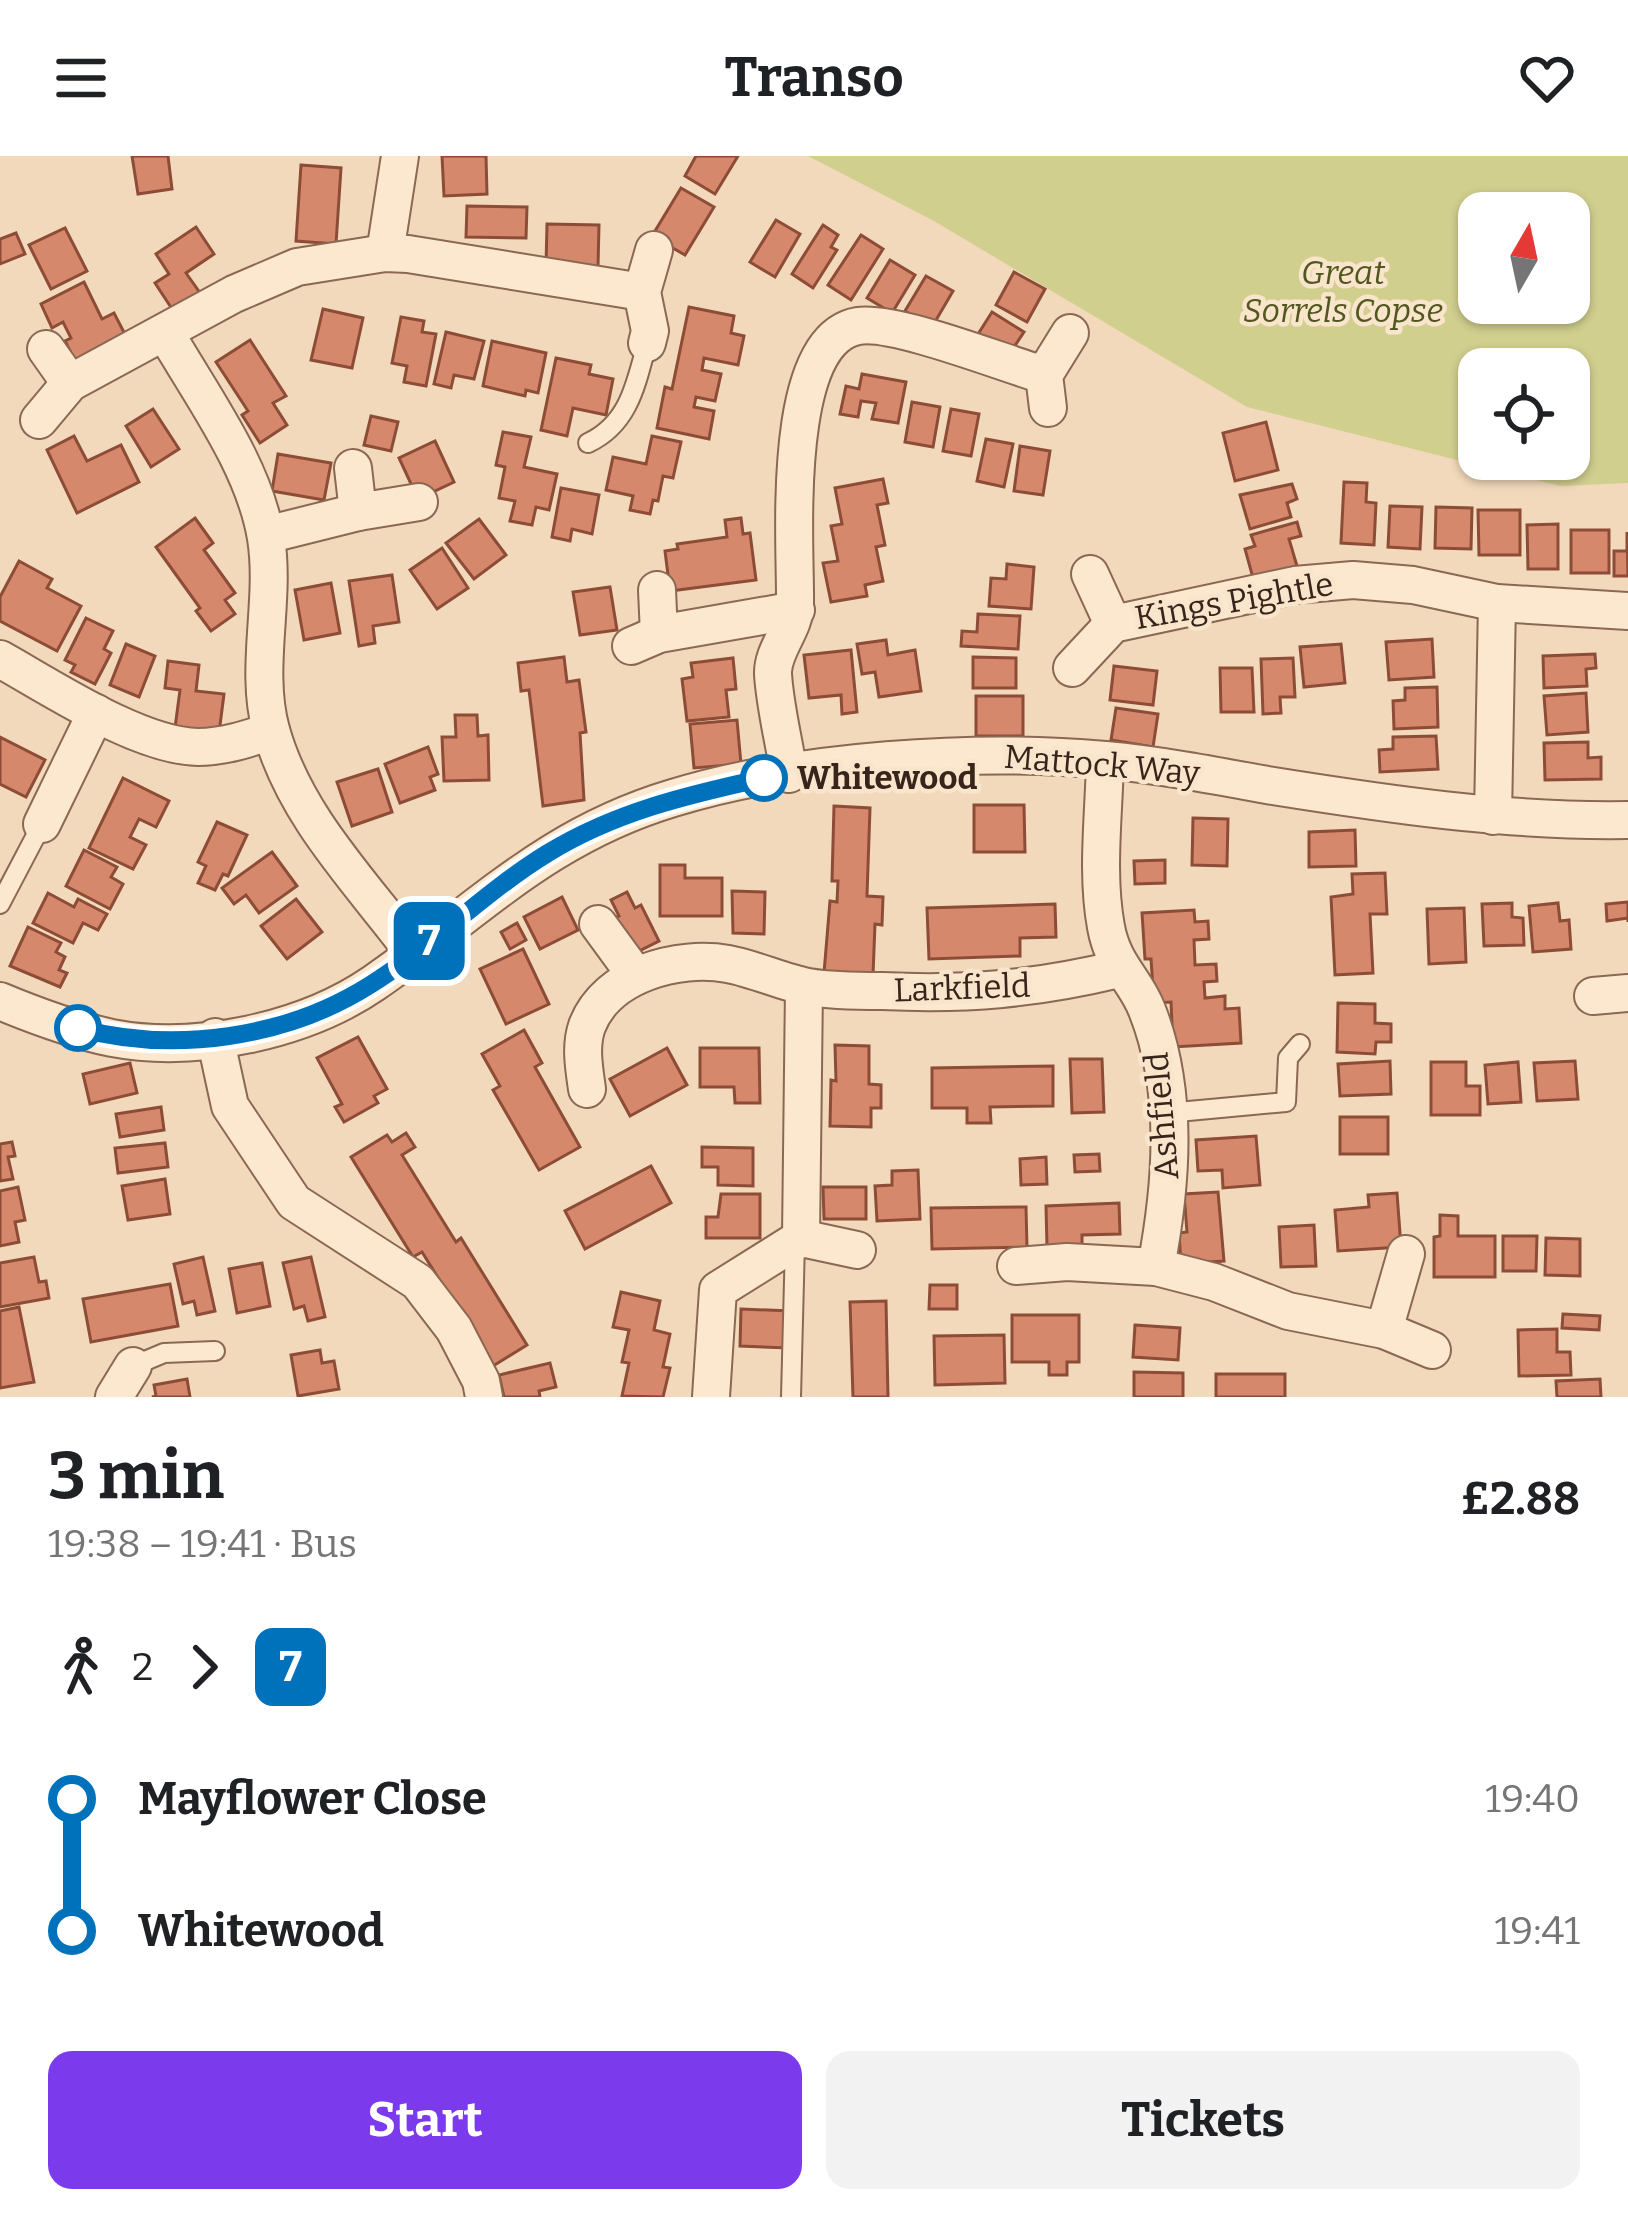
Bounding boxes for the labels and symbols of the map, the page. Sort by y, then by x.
north arrow [1458,192,1590,324]
park label: Great Sorrels Copse [1243,253,1443,331]
street label: Kings Pightle [1132,564,1336,638]
street label: Mattock Way [1002,737,1202,794]
marker: Whitewood [742,756,786,800]
place label: Whitewood [797,758,977,798]
line badge: 7 [390,902,468,980]
street label: Larkfield [893,966,1031,1010]
unlabelled marker [56,1006,100,1050]
street label: Ashfield [1137,1051,1187,1181]

